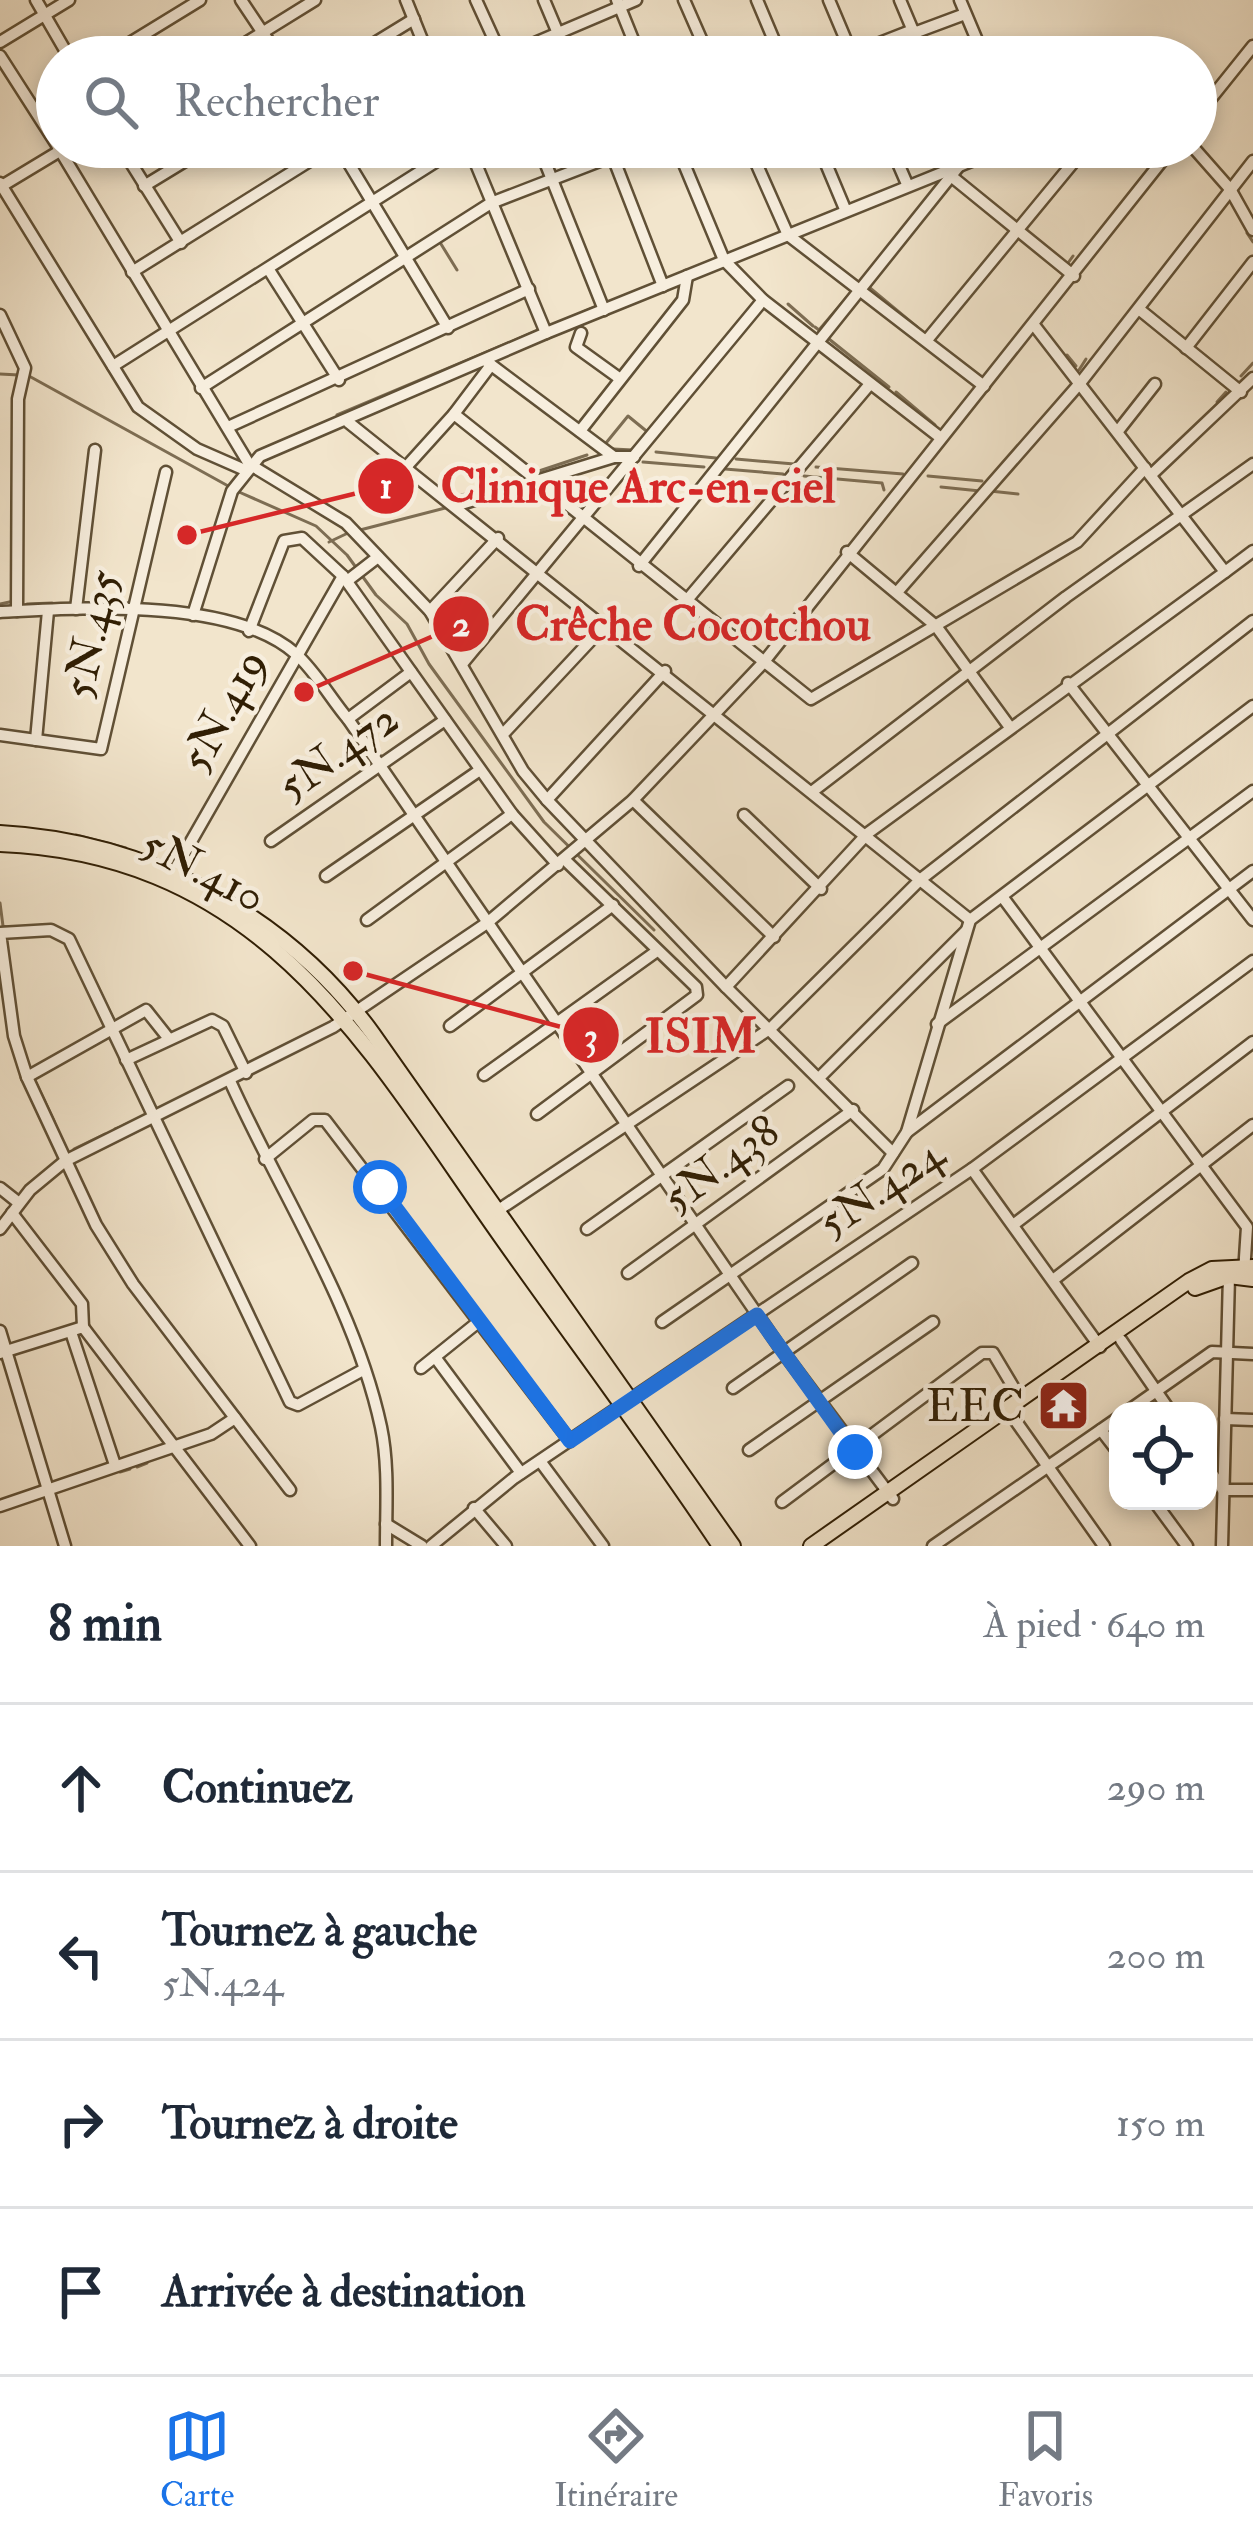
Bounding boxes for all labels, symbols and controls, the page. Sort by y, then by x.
search box [36,36,1217,168]
icon: search [78,69,144,135]
text: Rechercher [174,74,379,130]
callout: Clinique Arc-en-ciel [356,444,859,528]
text: Clinique Arc-en-ciel [441,457,836,517]
text: 1 [380,464,392,509]
street label: 5N.435 [50,565,134,704]
callout: Crêche Cocotchou [431,582,895,666]
text: Crêche Cocotchou [515,595,871,655]
text: 2 [452,602,470,647]
street label: 5N.419 [167,640,280,782]
street label: 5N.472 [267,691,409,814]
street label: 5N.410 [132,816,274,926]
callout: ISIM [561,993,781,1077]
text: ISIM [645,1007,757,1067]
text: 3 [584,1014,598,1059]
street label: 5N.438 [652,1104,791,1226]
street label: 5N.424 [808,1125,956,1251]
route start [353,1160,407,1214]
temple icon: EEC [1035,1377,1091,1433]
place label: EEC [926,1379,1024,1435]
map controls [1109,1402,1217,1510]
button: locate [1109,1402,1217,1510]
route end [828,1425,882,1479]
text: 8 min [48,1592,162,1656]
text: À pied · 640 m [984,1600,1205,1649]
icon: ahead [48,1755,114,1821]
text: Continuez [162,1760,353,1816]
text: 290 m [1107,1763,1205,1812]
text: Tournez à gauche [162,1903,477,1959]
icon: left [48,1923,114,1989]
text: 200 m [1107,1931,1205,1980]
text: 5N.424 [162,1959,283,2008]
icon: right [48,2091,114,2157]
text: Tournez à droite [162,2096,458,2152]
text: 150 m [1116,2099,1205,2148]
icon: arrive [48,2259,114,2325]
text: Arrivée à destination [162,2264,526,2320]
tab: Carte [160,2403,234,2516]
tab: Itinéraire [554,2403,678,2516]
tab: Favoris [998,2403,1093,2516]

